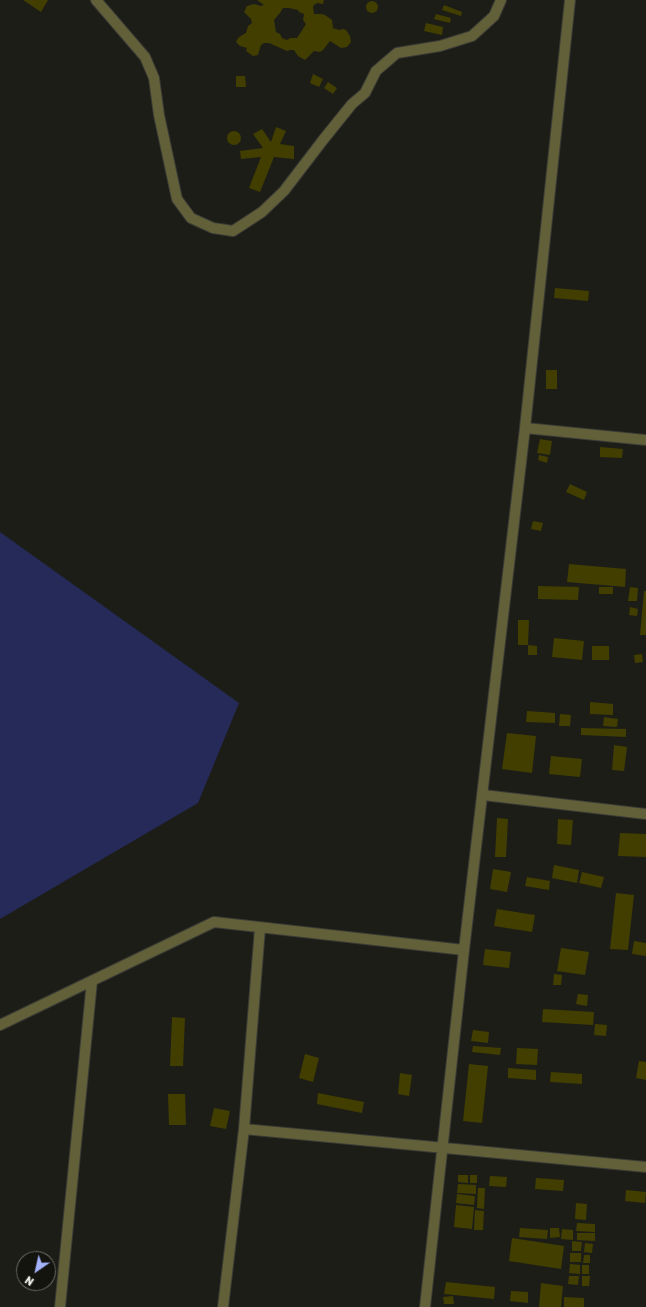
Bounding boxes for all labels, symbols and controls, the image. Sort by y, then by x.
north arrow [16,1251,56,1291]
text: N [23,1273,36,1288]

